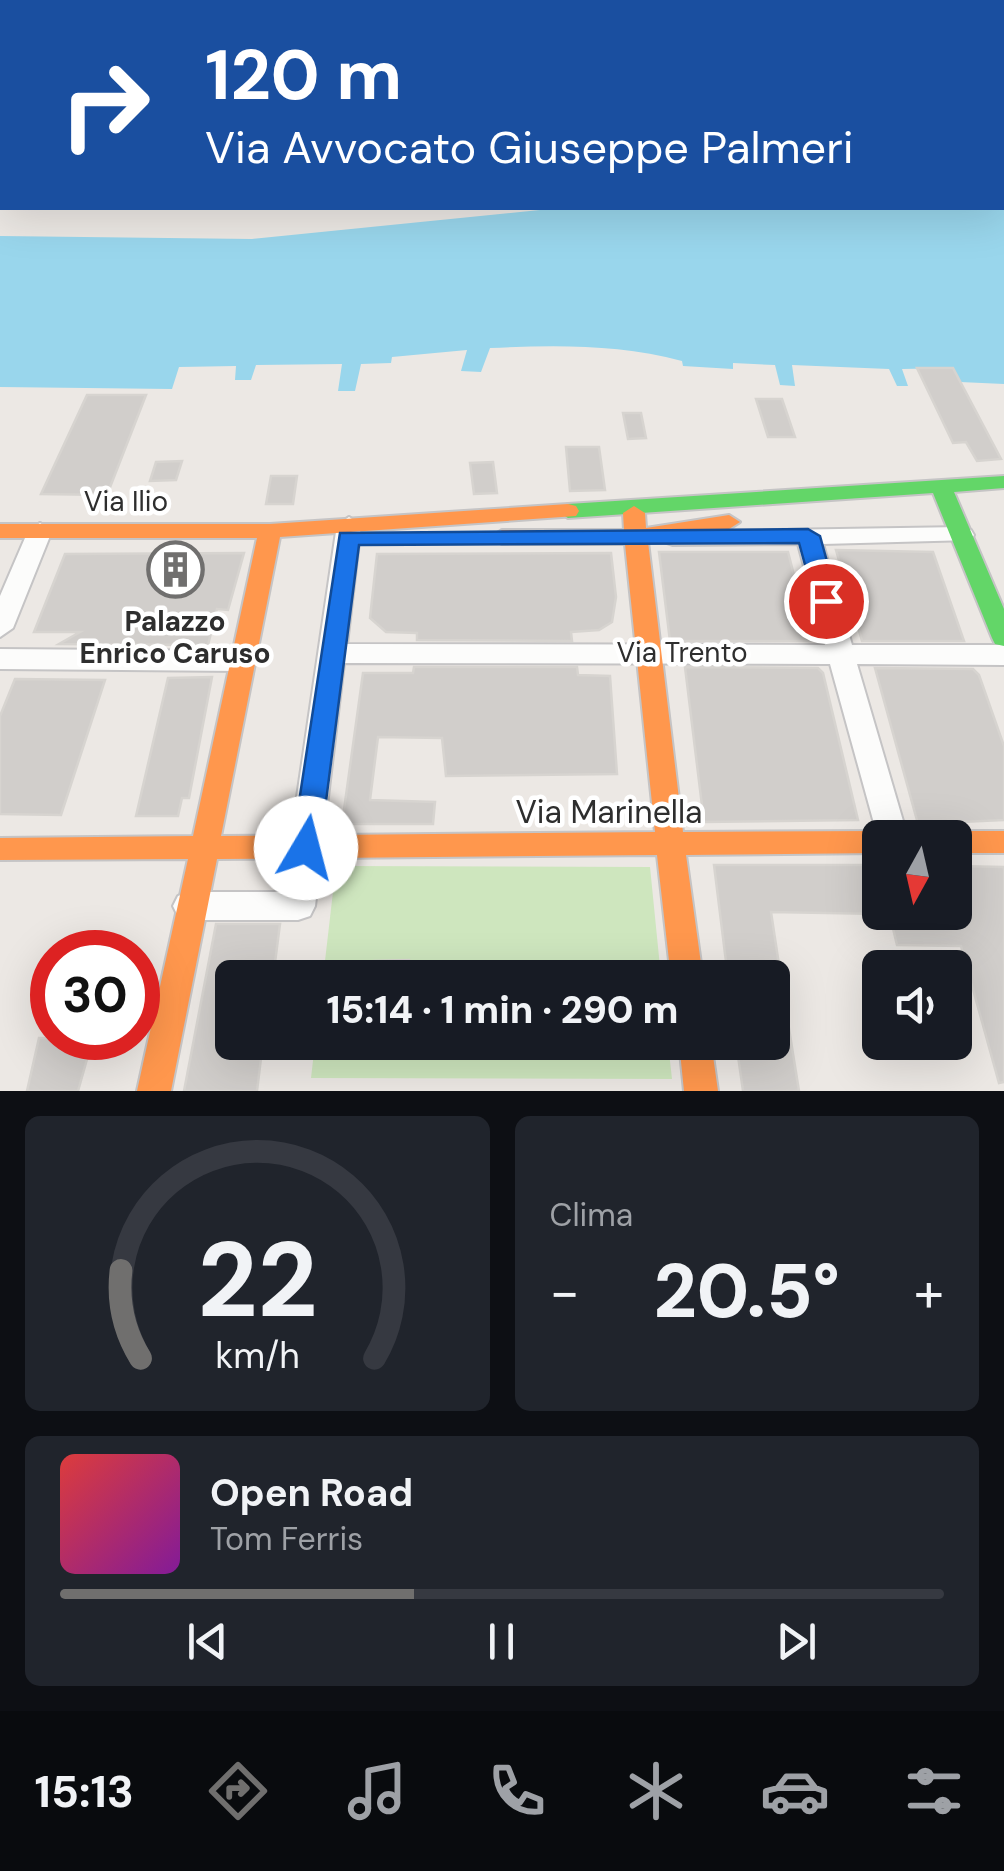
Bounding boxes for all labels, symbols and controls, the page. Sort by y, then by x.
text: 120 m [205,30,402,121]
icon: right [40,40,170,170]
text: Via Avvocato Giuseppe Palmeri [205,118,854,177]
street label: Via Ilio [84,483,168,520]
building icon: Palazzo Enrico Caruso [145,540,205,600]
pin [784,559,869,644]
icon: arrive [799,574,854,629]
place label: Palazzo Enrico Caruso [79,603,271,672]
street label: Via Trento [616,634,748,671]
street label: Via Marinella [515,791,703,833]
position arrow [254,796,358,900]
north arrow [862,820,972,930]
map controls [862,820,972,1060]
speed limit sign: 30 [30,930,160,1060]
button: sound [862,950,972,1060]
text: 15:14 · 1 min · 290 m [327,985,678,1035]
text: Clima [550,1194,633,1236]
text: 22 [197,1213,317,1348]
text: 20.5° [654,1243,840,1340]
text: − [550,1256,580,1328]
text: + [914,1256,944,1328]
text: km/h [215,1333,299,1379]
text: Open Road [210,1468,413,1518]
text: Tom Ferris [210,1518,363,1560]
icon: previous [180,1614,235,1669]
icon: pause [474,1614,529,1669]
icon: next [769,1614,824,1669]
icon: directions [203,1756,273,1826]
icon: music [342,1756,412,1826]
icon: phone [482,1756,552,1826]
icon: climate [621,1756,691,1826]
icon: car [760,1756,830,1826]
icon: filters [899,1756,969,1826]
text: 15:13 [35,1762,134,1821]

